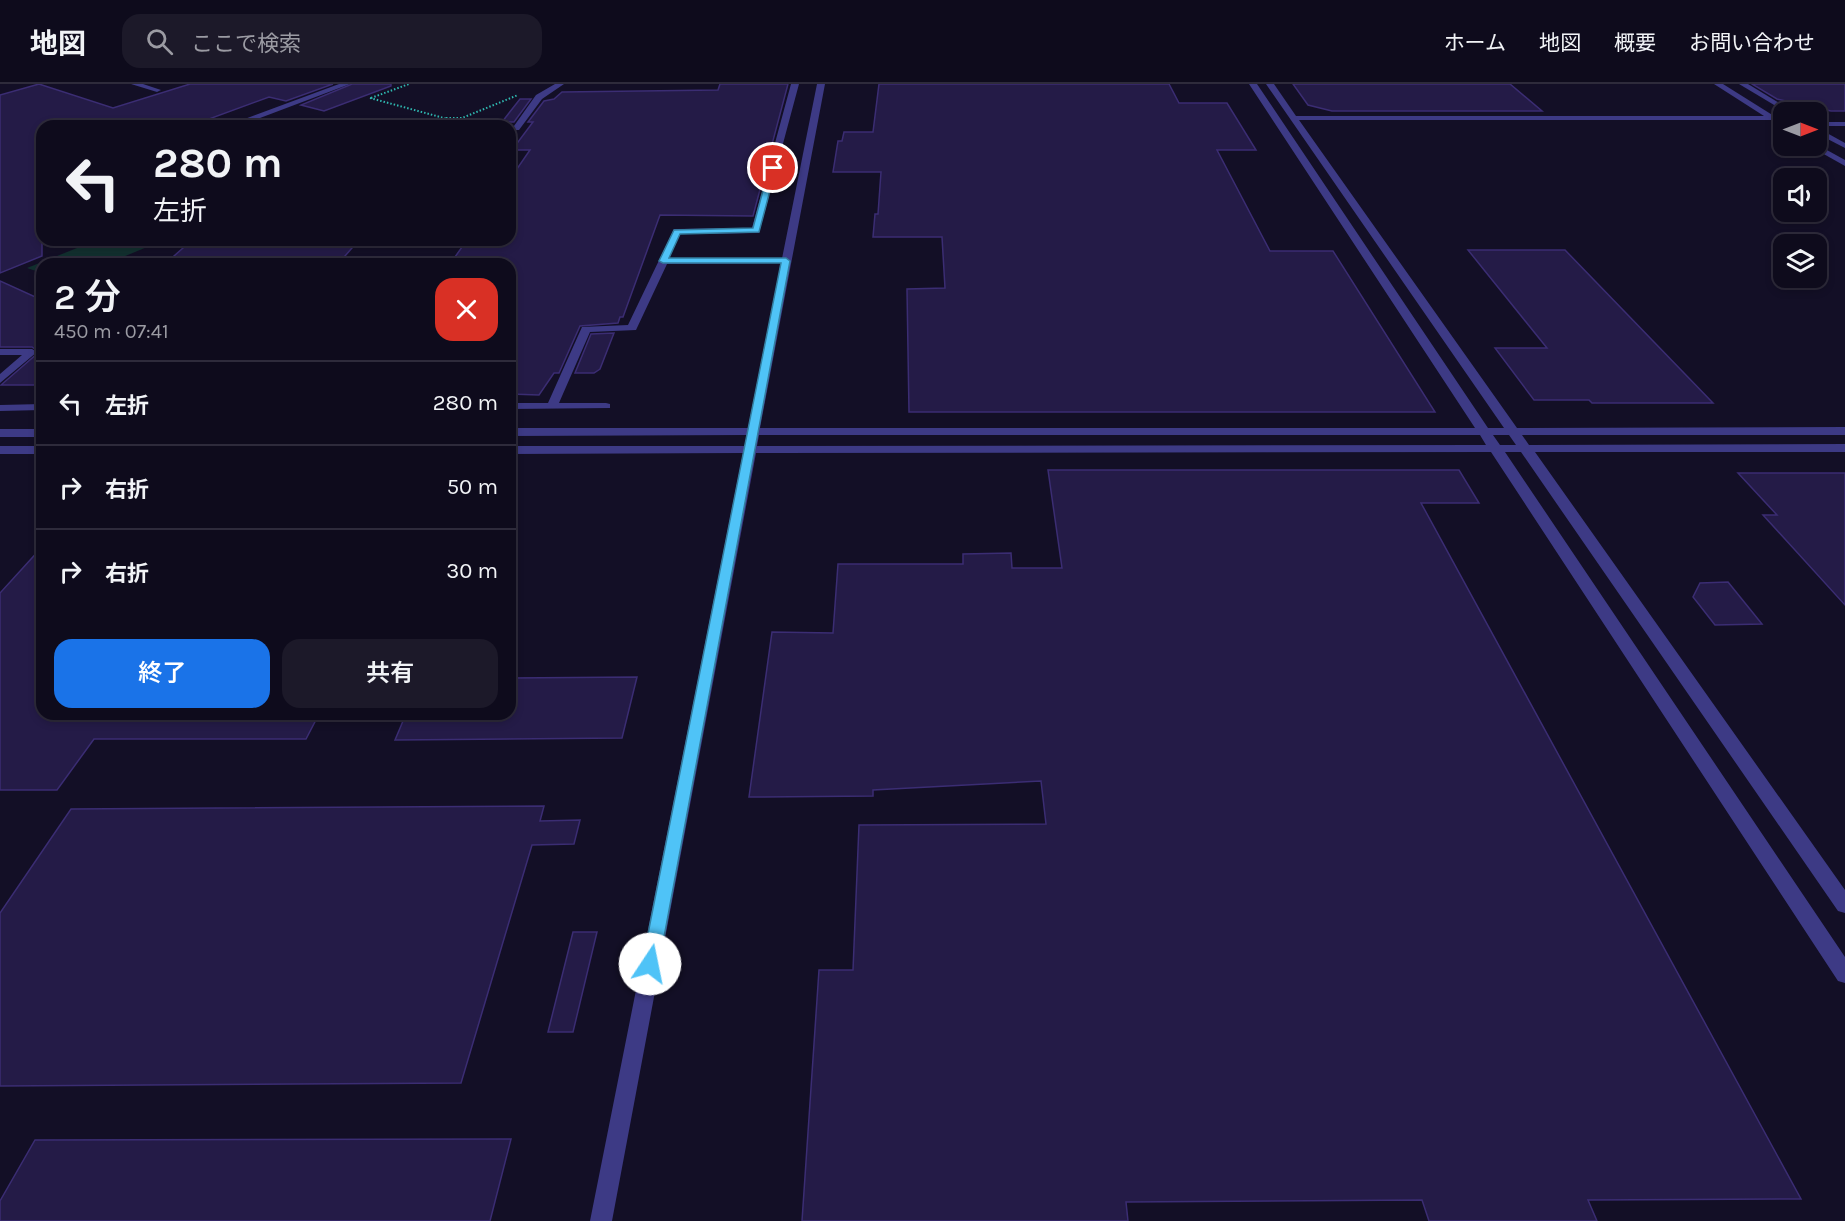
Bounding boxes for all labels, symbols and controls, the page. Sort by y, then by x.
search box [122,14,542,68]
icon: search [143,25,176,58]
text: 地図 [30,27,86,60]
text: ここで検索 [191,31,301,57]
text: ホーム [1444,31,1506,55]
text: 地図 [1539,31,1581,55]
text: 概要 [1614,31,1656,55]
text: お問い合わせ [1689,31,1815,55]
north arrow [1773,102,1827,156]
map controls [1773,102,1827,288]
text: 280 m [153,138,283,188]
pin [747,142,798,193]
icon: left [54,144,132,222]
icon: arrive [756,151,789,184]
button: sound [1773,168,1827,222]
text: 左折 [153,195,207,227]
button: layers [1773,234,1827,288]
text: 2 分 [54,276,121,318]
button: close [435,278,498,341]
text: 450 m · 07:41 [54,320,169,343]
icon: left [54,387,87,420]
text: 280 m [433,390,498,416]
text: 左折 [105,393,149,419]
icon: right [54,471,87,504]
text: 50 m [447,474,498,500]
text: 右折 [105,477,149,503]
icon: right [54,555,87,588]
text: 30 m [446,558,498,584]
text: 右折 [105,561,149,587]
button: 終了 [54,639,270,708]
button: 共有 [282,639,498,708]
position arrow [618,932,682,996]

